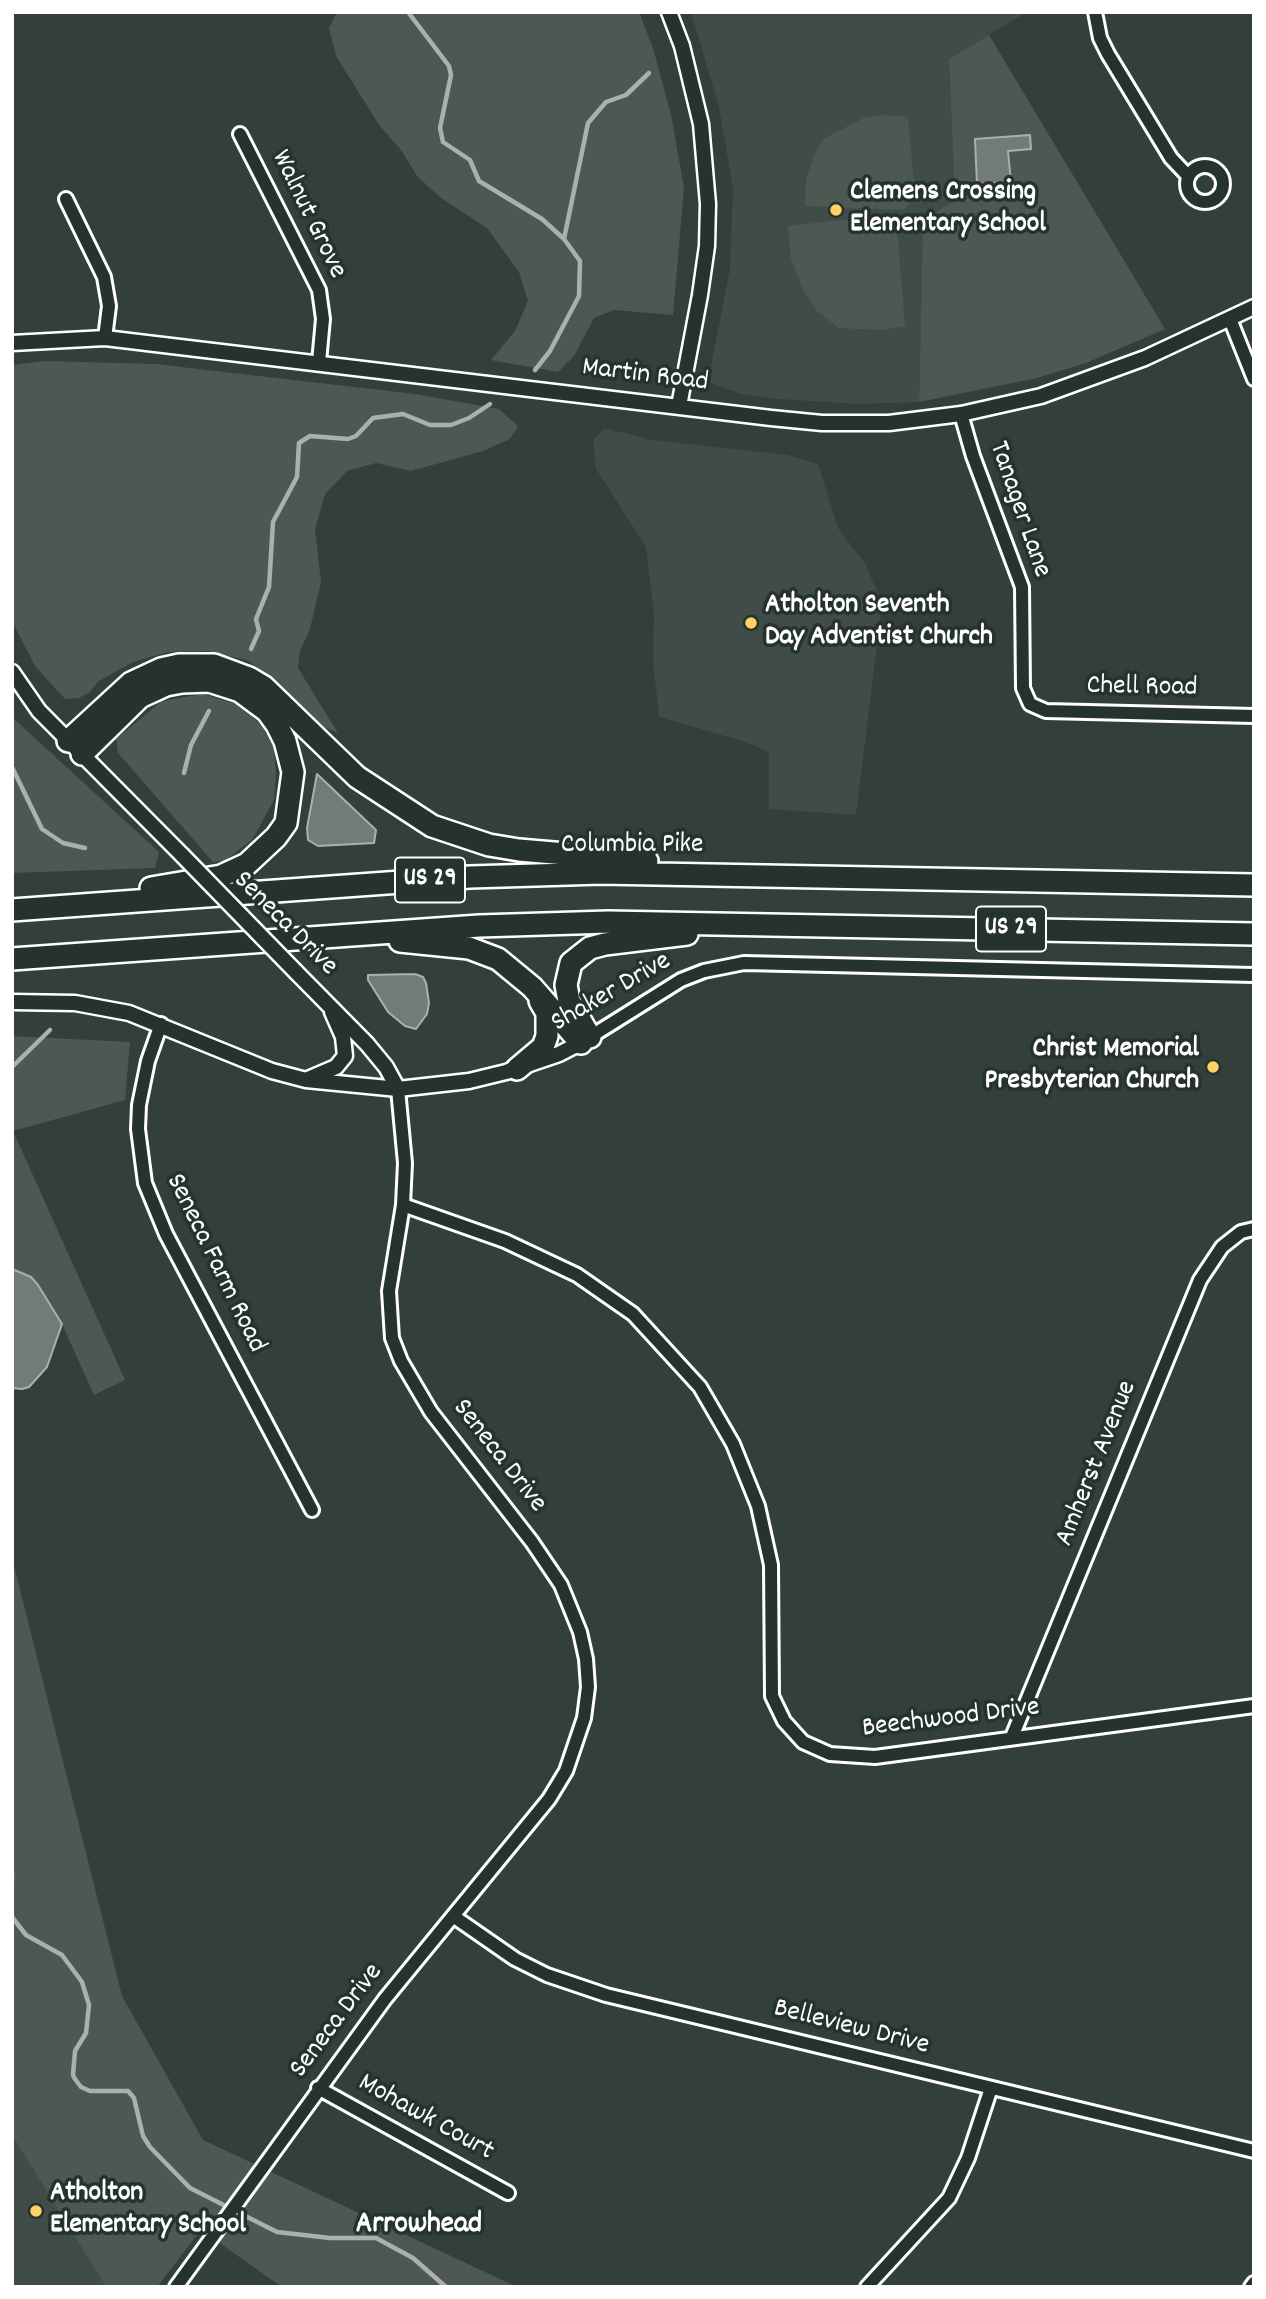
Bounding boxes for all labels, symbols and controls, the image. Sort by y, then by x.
street label: Walnut Grove [262,145,352,285]
place label: Clemens Crossing Elementary School [850,177,1046,243]
marker: Clemens Crossing Elementary School [828,202,844,218]
street label: Martin Road [580,353,710,401]
street label: Tanager Lane [979,438,1057,582]
place label: Atholton Seventh Day Adventist Church [765,590,993,656]
marker: Atholton Seventh Day Adventist Church [743,615,759,631]
street label: Chell Road [1086,671,1198,707]
street label: Columbia Pike [561,830,703,864]
road number: US 29 [395,858,465,902]
street label: Seneca Drive [225,866,343,984]
road number: US 29 [976,906,1046,952]
street label: Shaker Drive [546,946,678,1042]
place label: Christ Memorial Presbyterian Church [984,1034,1199,1100]
marker: Christ Memorial Presbyterian Church [1205,1059,1221,1075]
street label: Seneca Farm Road [156,1169,272,1359]
street label: Amherst Avenue [1050,1376,1146,1552]
street label: Seneca Drive [443,1394,553,1520]
street label: Beechwood Drive [860,1692,1042,1748]
street label: Seneca Drive [284,1958,392,2086]
street label: Belleview Drive [770,1993,932,2065]
street label: Mohawk Court [351,2068,499,2170]
place label: Atholton Elementary School [50,2178,246,2244]
marker: Atholton Elementary School [28,2203,44,2219]
district label: Arrowhead [356,2209,482,2245]

